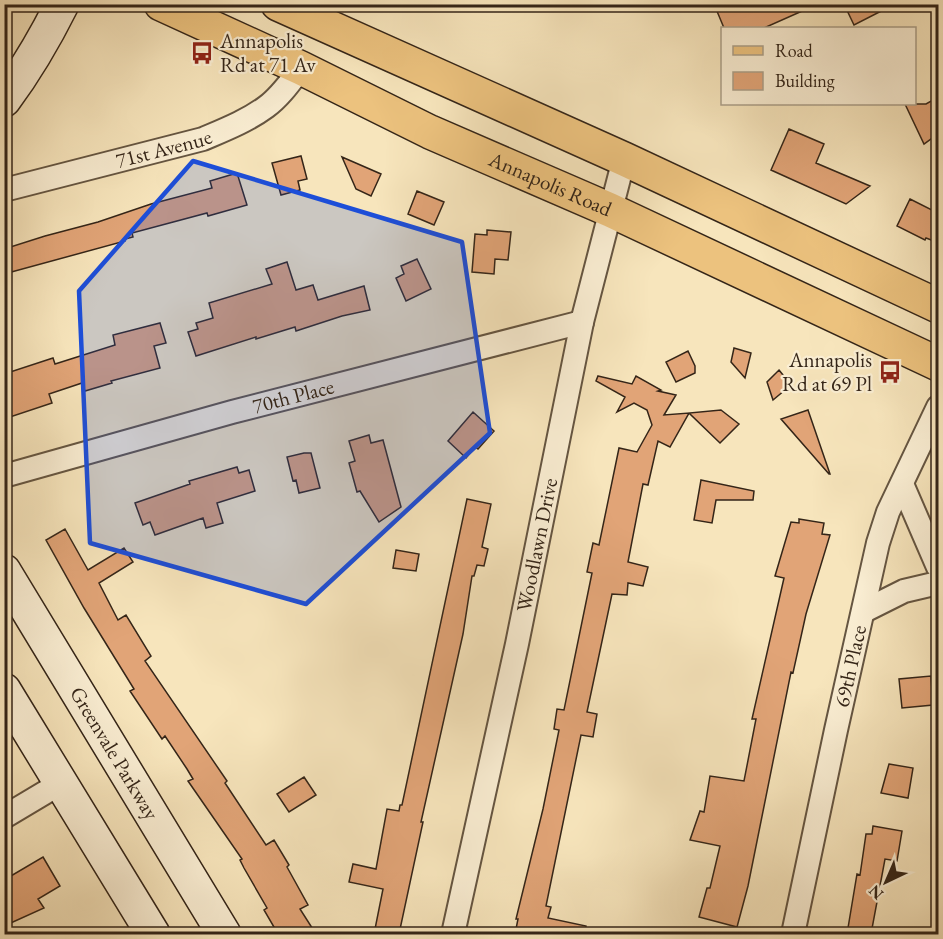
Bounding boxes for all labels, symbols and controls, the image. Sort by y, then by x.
place label: Annapolis Rd at 71 Av [219,27,316,78]
legend [721,27,916,105]
text: Road [775,39,814,62]
bus stop icon: Annapolis Rd at 71 Av [189,40,215,66]
text: Building [775,69,835,92]
street label: 71st Avenue [113,123,216,174]
street label: Annapolis Road [484,145,616,222]
place label: Annapolis Rd at 69 Pl [782,346,872,397]
bus stop icon: Annapolis Rd at 69 Pl [877,359,903,385]
street label: 70th Place [249,372,337,419]
street label: Woodlawn Drive [510,475,563,614]
street label: 69th Place [828,622,872,710]
street label: Greenvale Parkway [64,681,166,825]
north arrow [856,852,916,912]
text: N [864,880,888,904]

